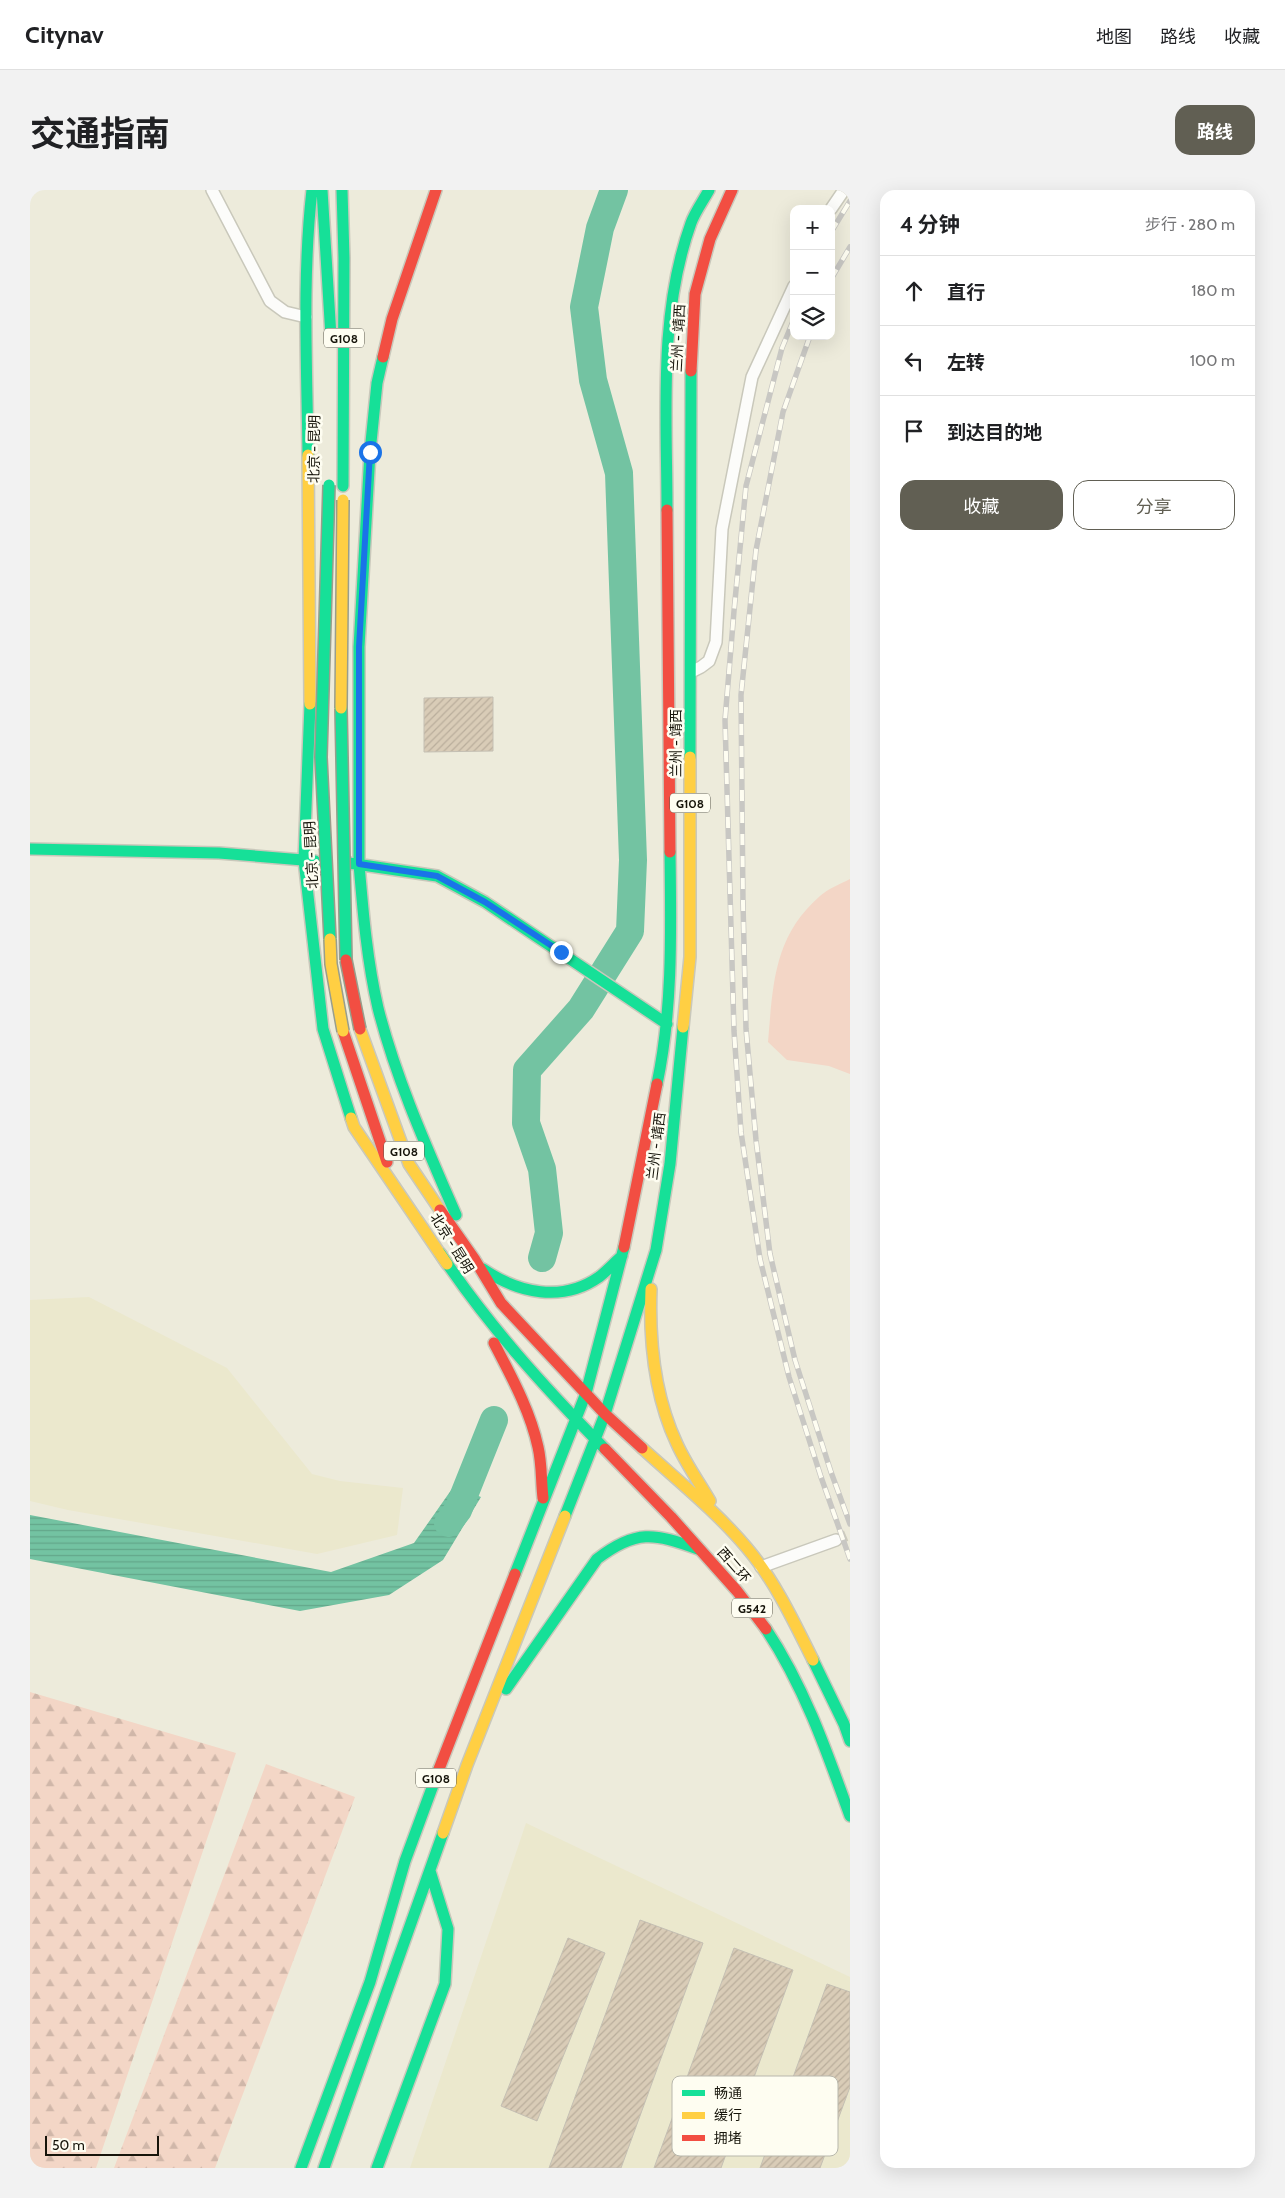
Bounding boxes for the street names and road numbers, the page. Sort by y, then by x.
street label: 兰州 - 靖西 [667,303,689,373]
road number: G108 [324,328,364,348]
street label: 北京 - 昆明 [304,415,324,483]
street label: 兰州 - 靖西 [667,709,685,777]
road number: G108 [670,794,710,812]
street label: 北京 - 昆明 [300,820,322,890]
street label: 兰州 - 靖西 [643,1111,669,1181]
road number: G108 [384,1141,424,1160]
street label: 北京 - 昆明 [426,1209,478,1277]
street label: 西二环 [713,1543,755,1587]
road number: G542 [732,1599,772,1618]
road number: G108 [416,1769,456,1788]

